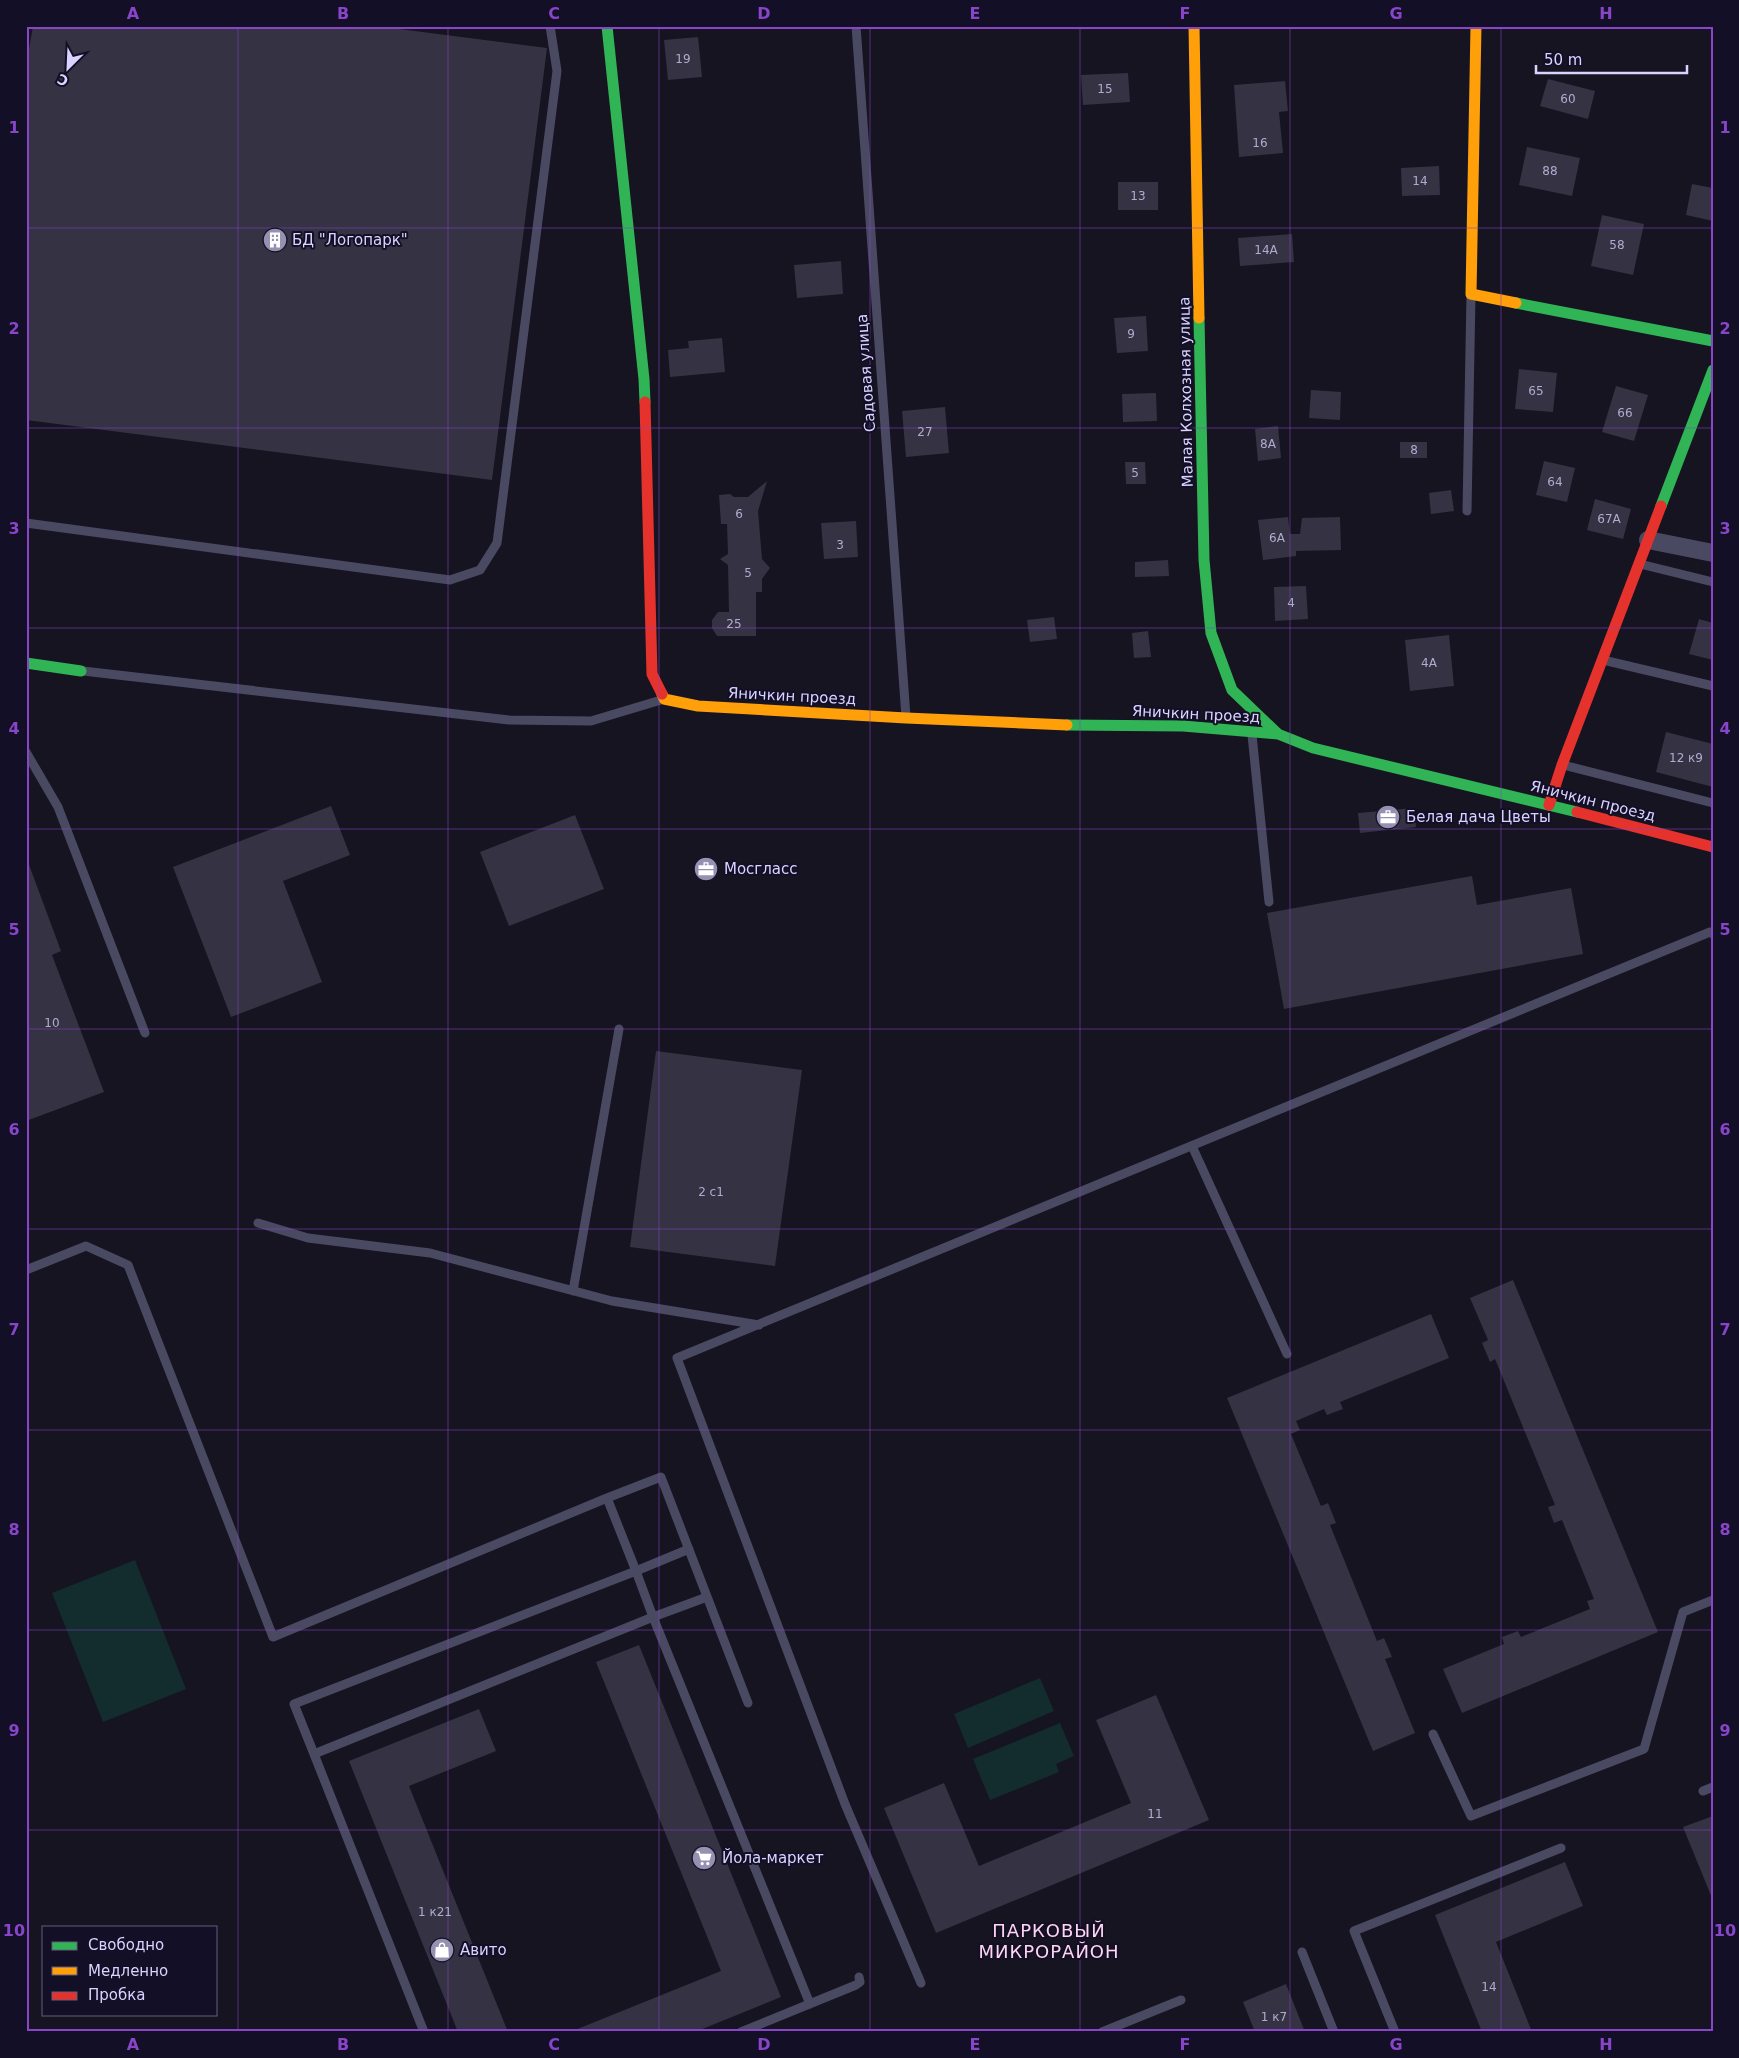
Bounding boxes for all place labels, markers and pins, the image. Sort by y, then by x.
building icon: БД "Логопарк" [262,227,288,253]
place label: БД "Логопарк" [292,231,408,249]
office icon: Белая дача Цветы [1375,804,1401,830]
place label: Белая дача Цветы [1406,808,1551,826]
office icon: Мосгласс [693,856,719,882]
place label: Мосгласс [724,860,798,878]
supermarket icon: Йола-маркет [691,1845,717,1871]
place label: Йола-маркет [722,1848,824,1867]
shop icon: Авито [429,1937,455,1963]
place label: Авито [460,1941,507,1959]

